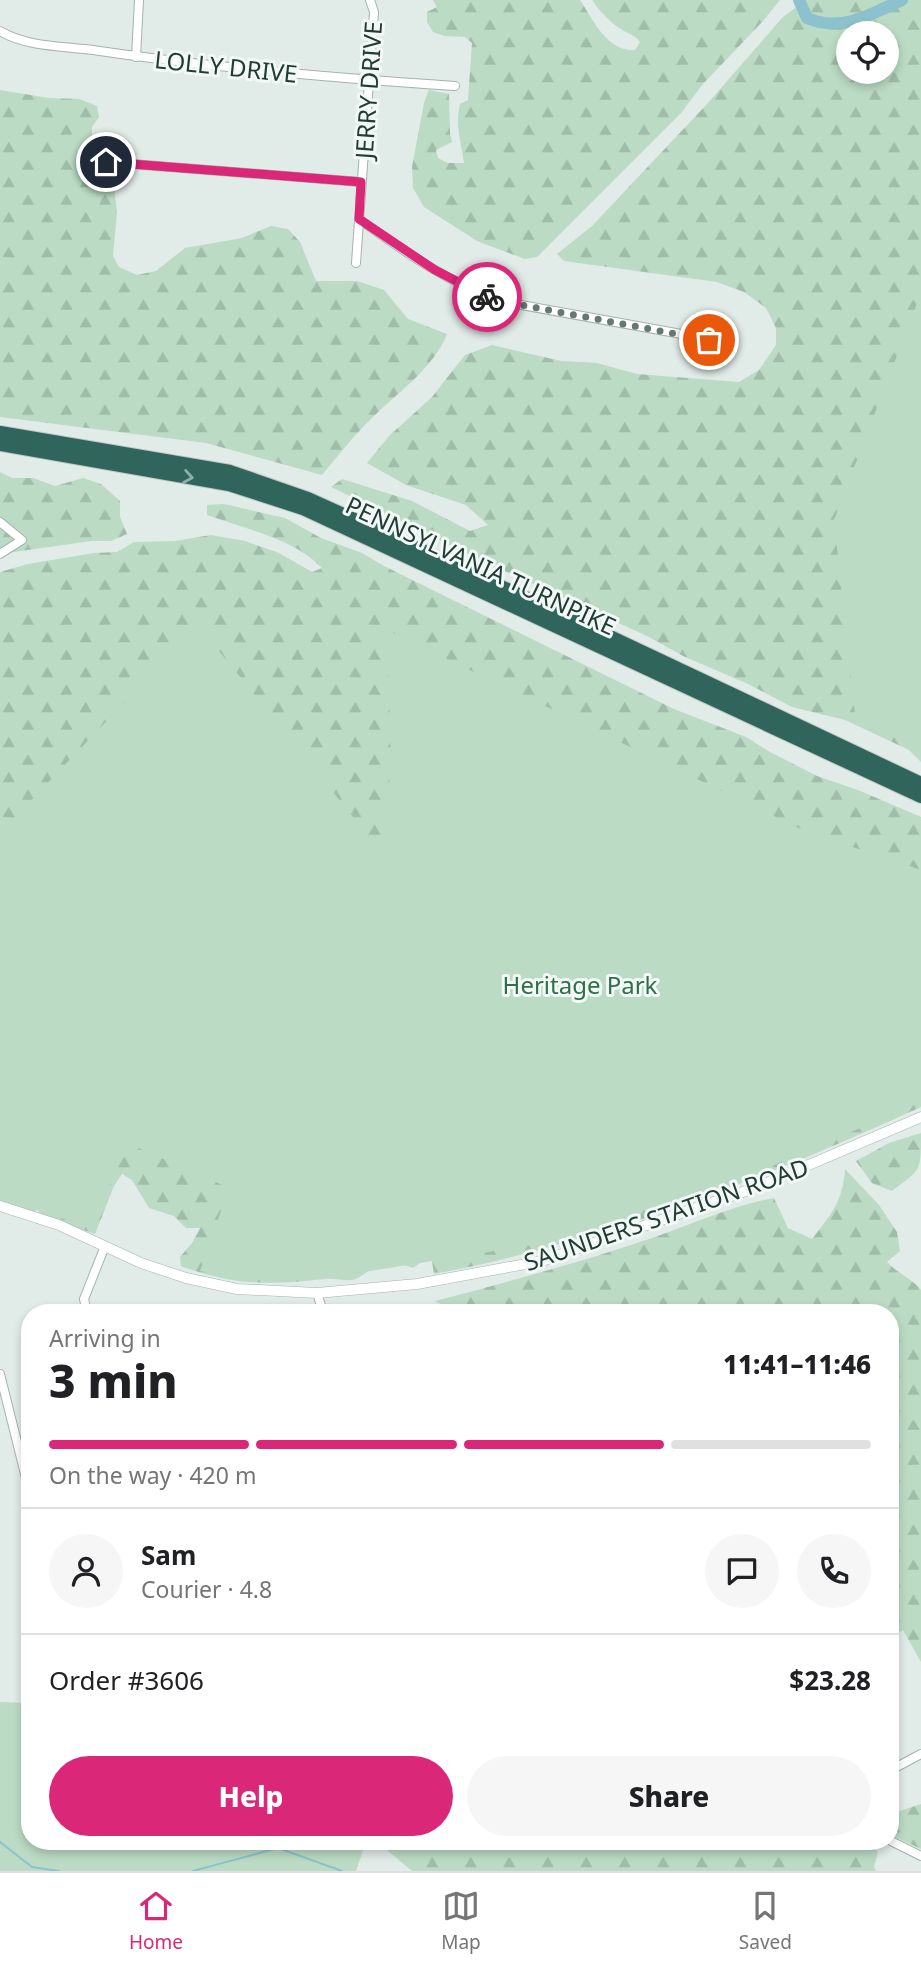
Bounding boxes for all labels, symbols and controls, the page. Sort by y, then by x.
street label: JERRY DRIVE [347,20,389,162]
map controls [836,21,899,84]
button: locate [836,21,899,84]
street label: LOLLY DRIVE [153,42,299,90]
pin [76,132,136,192]
icon: home [87,143,125,181]
courier [452,262,522,332]
icon: bike [468,278,506,316]
pin [679,310,739,370]
icon: bag [690,321,728,359]
one-way arrow [182,469,194,484]
street label: PENNSYLVANIA TURNPIKE [340,488,622,642]
park label: Heritage Park [503,968,658,1001]
street label: SAUNDERS STATION ROAD [519,1150,813,1278]
text: Arriving in [49,1322,161,1354]
text: 11:41–11:46 [723,1346,871,1382]
text: 3 min [49,1349,178,1411]
text: On the way · 420 m [49,1459,256,1491]
button: person [49,1534,123,1608]
button: chat [705,1534,779,1608]
button: phone [797,1534,871,1608]
text: Sam [141,1537,196,1573]
text: Courier · 4.8 [141,1573,272,1605]
text: Order #3606 [49,1662,204,1698]
text: $23.28 [789,1662,871,1698]
button: Help [49,1756,453,1836]
button: Share [467,1756,871,1836]
tab: Home [129,1887,183,1955]
tab: Map [441,1887,481,1955]
tab: Saved [739,1887,792,1955]

